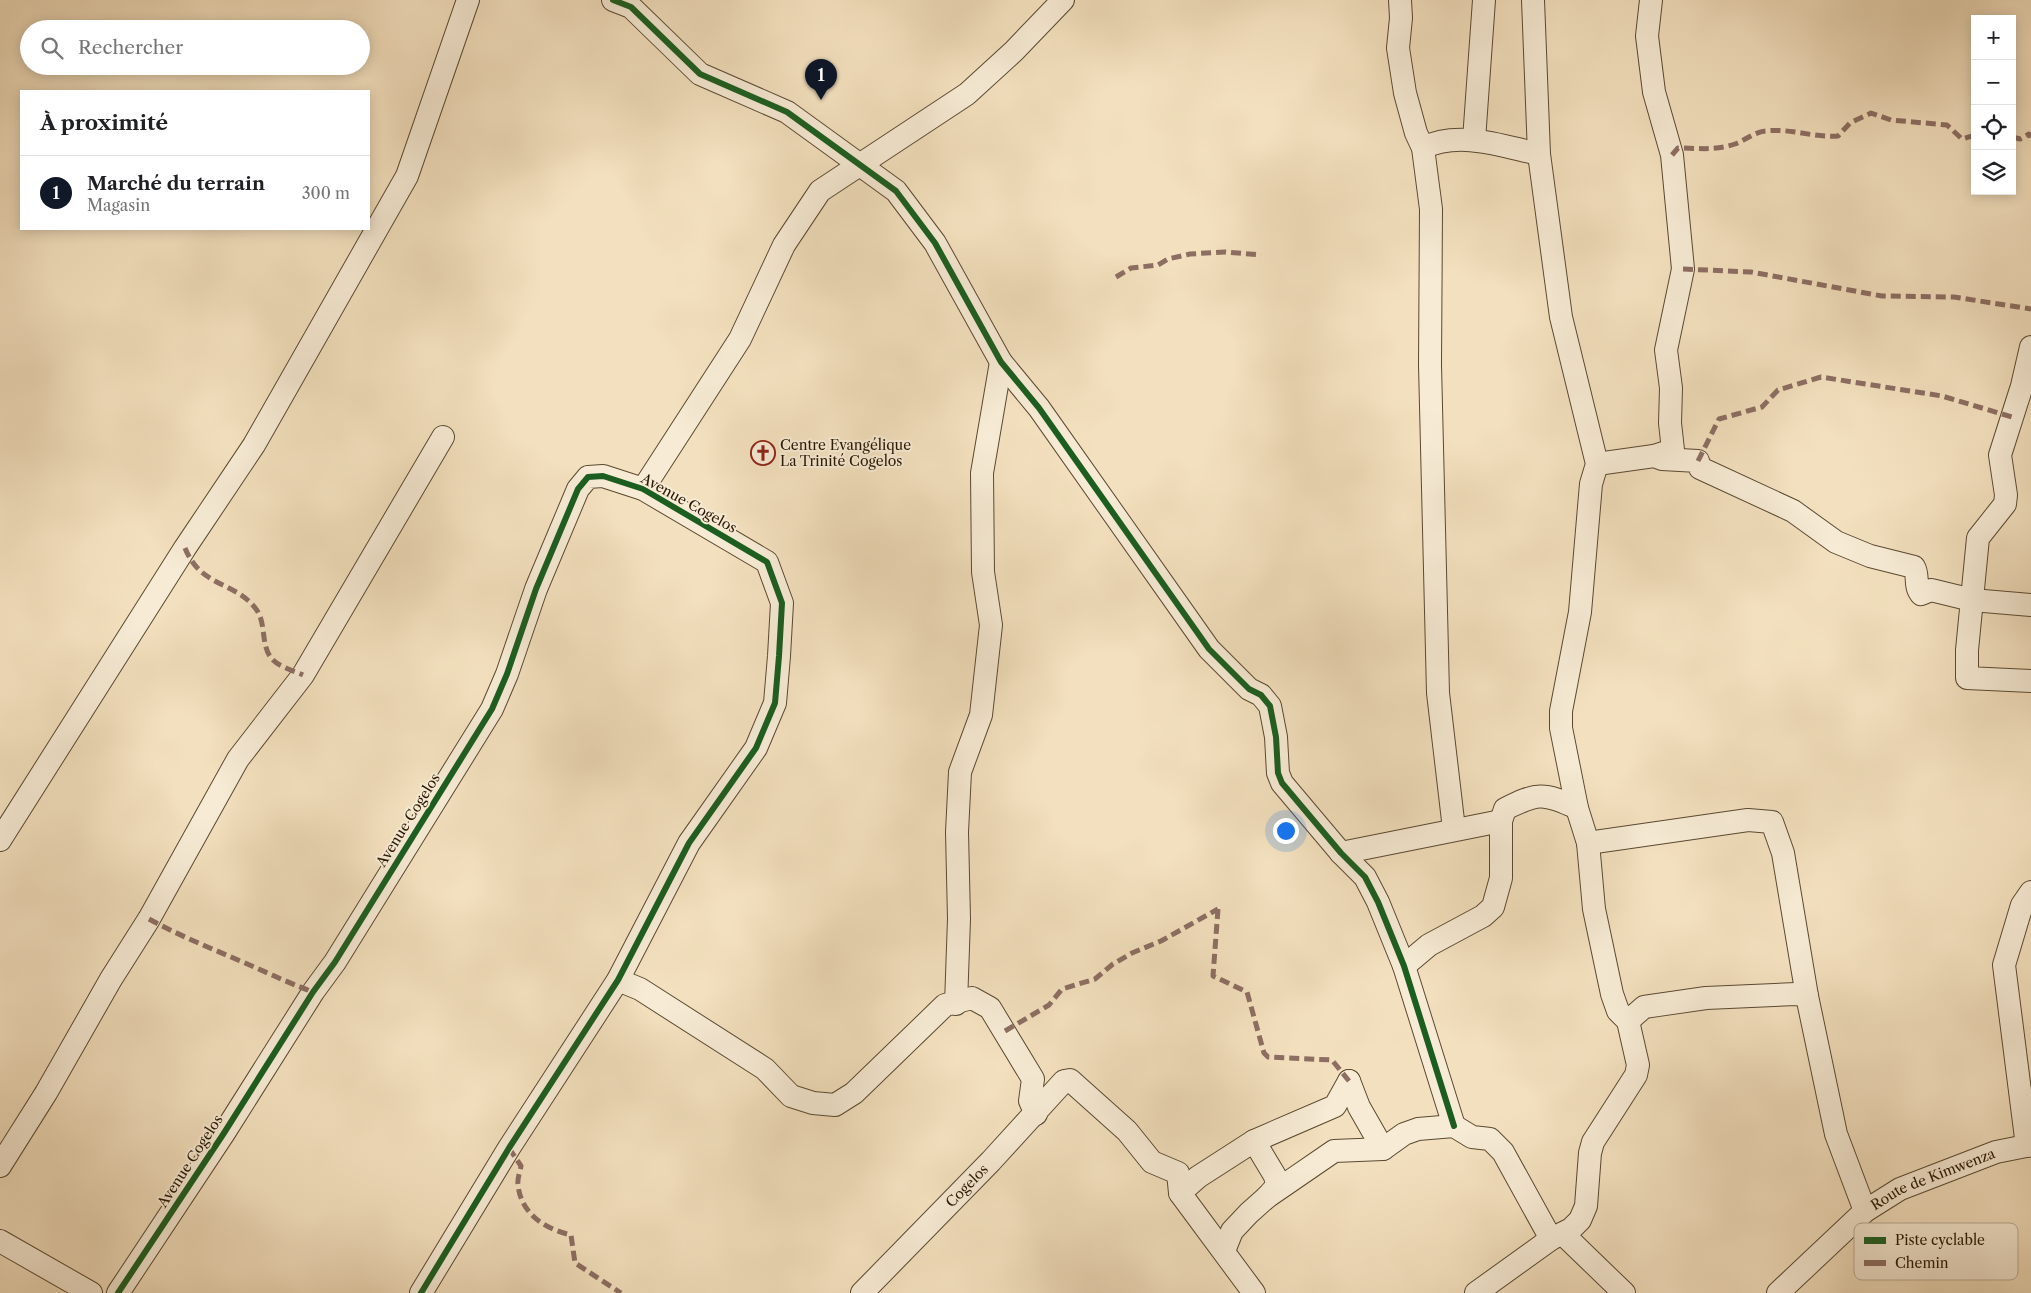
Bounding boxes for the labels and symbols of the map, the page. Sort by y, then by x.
pin: 1 [805,59,837,100]
place label: Centre Evangélique La Trinité Cogelos [780,436,911,470]
church icon: Centre Evangélique La Trinité Cogelos [750,440,776,466]
street label: Avenue Cogelos [637,469,740,537]
street label: Avenue Cogelos [372,770,444,871]
your location [1273,818,1299,844]
street label: Avenue Cogelos [153,1111,227,1212]
street label: Route de Kimwenza [1867,1144,1998,1214]
street label: Cogelos [942,1160,992,1211]
legend [1854,1223,2018,1280]
text: Piste cyclable [1895,1231,1985,1249]
text: Chemin [1895,1254,1949,1272]

